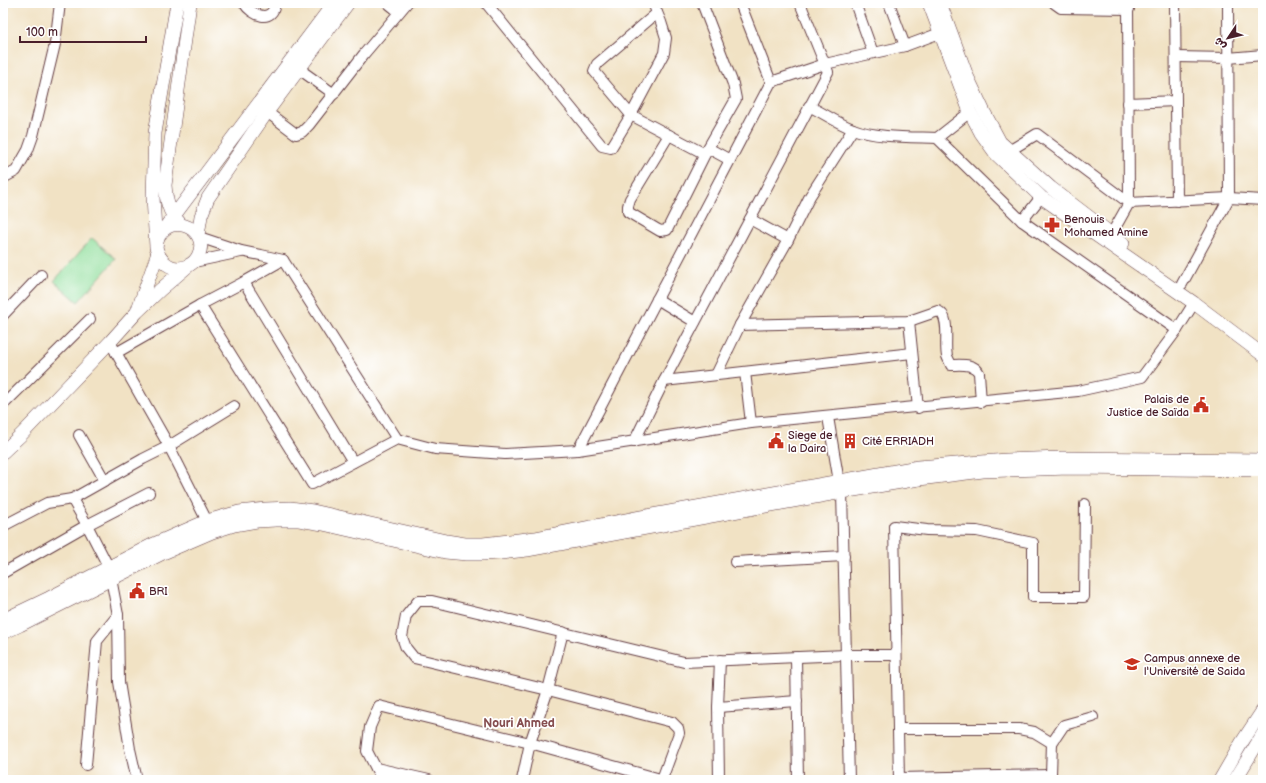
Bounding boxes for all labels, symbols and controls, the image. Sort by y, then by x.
scale bar [20,18,146,44]
north arrow [1208,18,1248,58]
text: 100 m [26,25,58,40]
text: ش [1211,35,1229,52]
place label: Benouis Mohamed Amine [1064,213,1149,239]
pharmacy icon: Benouis Mohamed Amine [1043,216,1061,234]
place label: Palais de Justice de Saïda [1107,393,1189,419]
public building icon: Palais de Justice de Saïda [1192,396,1210,414]
place label: Siege de la Daira [788,429,833,455]
public building icon: Siege de la Daira [767,432,785,450]
building icon: Cité ERRIADH [841,432,859,450]
place label: Cité ERRIADH [862,435,934,448]
public building icon: BRI [128,582,146,600]
place label: BRI [149,585,168,598]
place label: Campus annexe de l'Université de Saida [1144,652,1245,678]
school or university icon: Campus annexe de l'Université de Saida [1123,655,1141,673]
district label: Nouri Ahmed [483,716,555,731]

